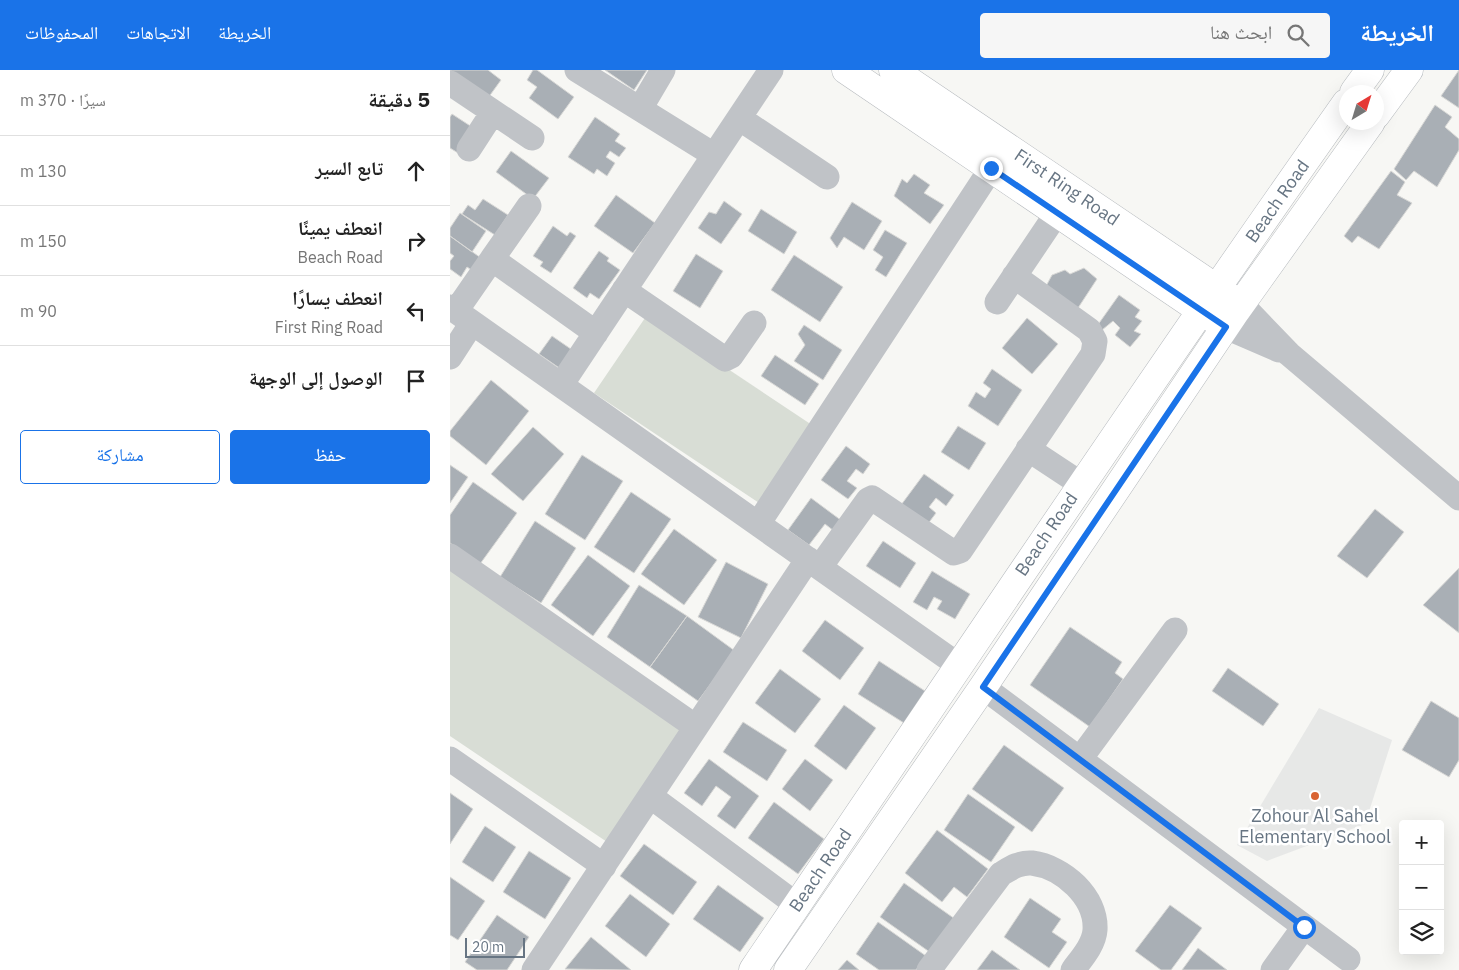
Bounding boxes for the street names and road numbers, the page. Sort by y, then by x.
street label: First Ring Road [1010,143,1124,231]
street label: Beach Road [1240,155,1314,247]
street label: Beach Road [1010,488,1082,580]
street label: Beach Road [784,824,856,916]

